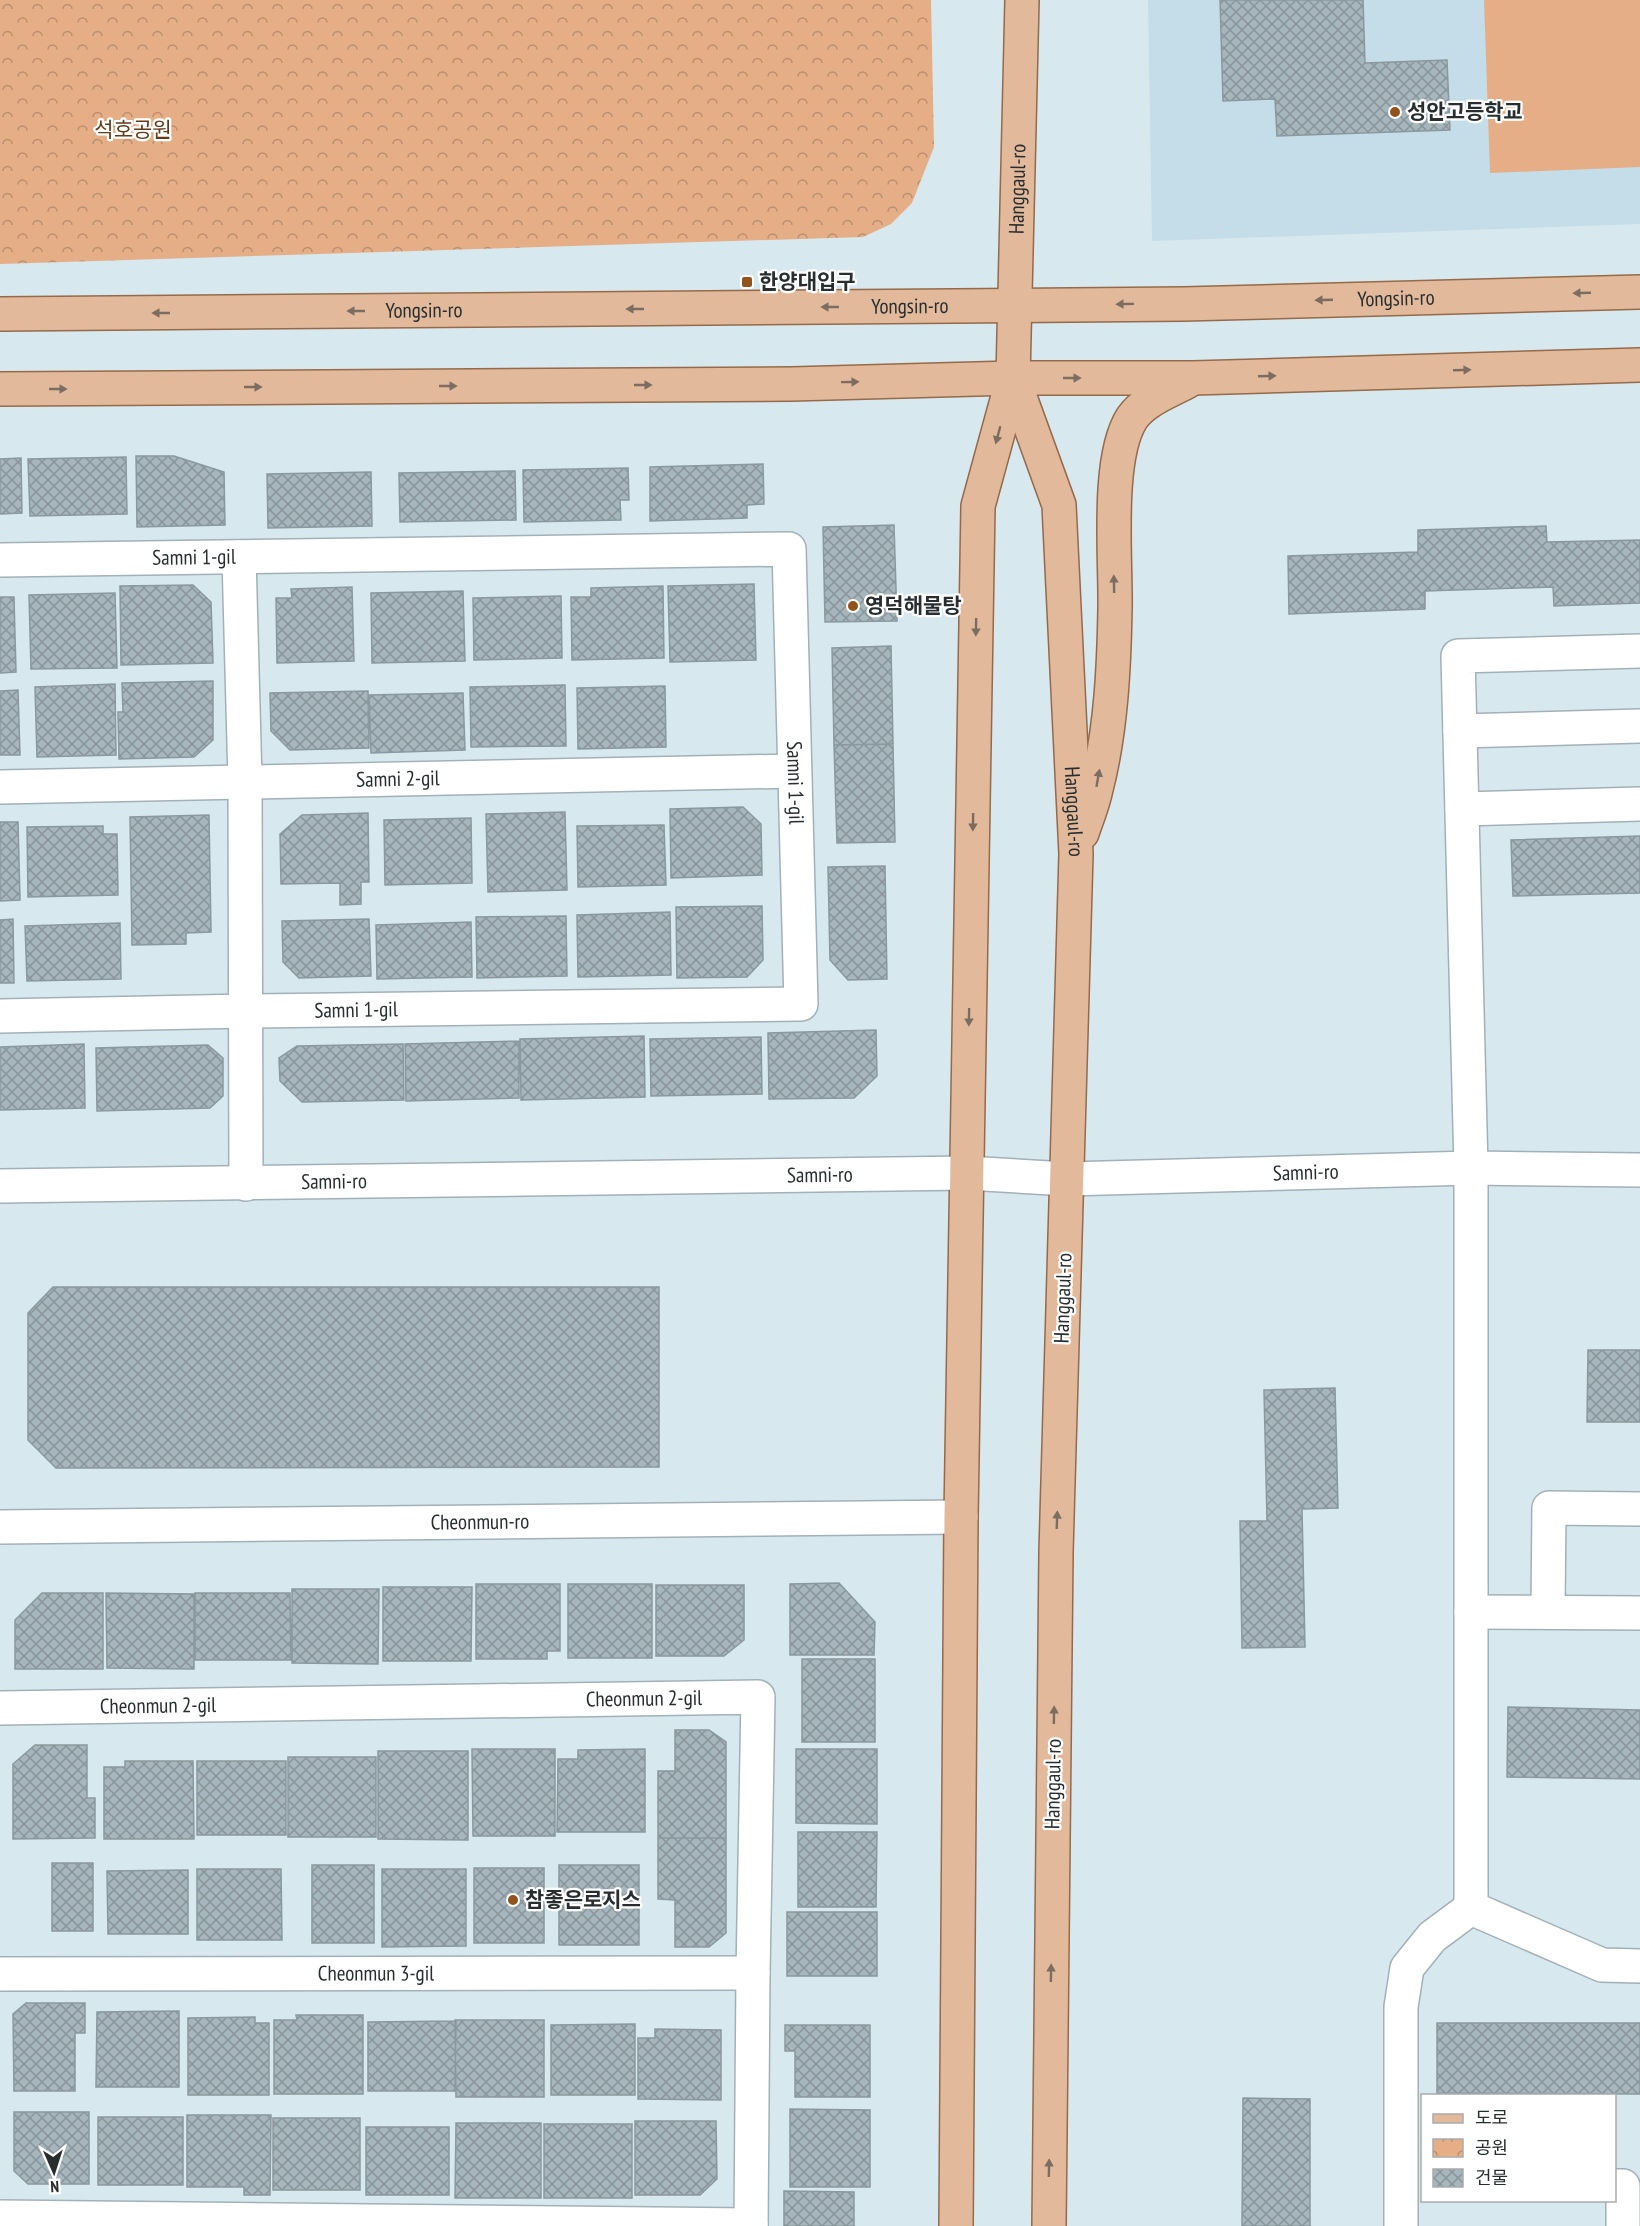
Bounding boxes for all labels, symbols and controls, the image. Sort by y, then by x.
place label: 성안고등학교 [1407,98,1523,125]
marker: 성안고등학교 [1388,105,1402,119]
park label: 석호공원 [94,116,172,143]
street label: Hanggaul-ro [1002,143,1032,234]
place label: 한양대입구 [759,268,856,295]
marker: 한양대입구 [740,275,754,289]
street label: Yongsin-ro [1357,283,1435,312]
one-way arrow [1572,289,1591,298]
street label: Yongsin-ro [871,292,949,320]
one-way arrow [1314,295,1333,305]
street label: Yongsin-ro [385,296,463,324]
one-way arrow [1116,299,1135,309]
one-way arrow [820,302,839,312]
one-way arrow [625,304,644,313]
one-way arrow [346,306,365,316]
one-way arrow [151,308,170,318]
one-way arrow [1452,365,1471,375]
one-way arrow [1257,371,1276,381]
one-way arrow [1062,373,1081,383]
one-way arrow [841,378,860,387]
one-way arrow [634,380,653,390]
one-way arrow [439,381,458,391]
one-way arrow [244,382,263,392]
one-way arrow [49,384,68,394]
one-way arrow [993,426,1002,444]
street label: Samni 1-gil [152,543,236,571]
one-way arrow [1110,575,1119,594]
place label: 영덕해물탕 [865,592,962,619]
marker: 영덕해물탕 [846,599,860,613]
one-way arrow [971,618,981,637]
street label: Samni 1-gil [781,741,810,825]
street label: Samni 2-gil [356,764,440,793]
street label: Hanggaul-ro [1059,766,1090,857]
one-way arrow [1094,769,1103,788]
one-way arrow [968,813,978,832]
street label: Samni 1-gil [314,995,398,1024]
one-way arrow [965,1007,974,1026]
street label: Samni-ro [1272,1158,1339,1186]
street label: Samni-ro [787,1161,853,1188]
street label: Samni-ro [301,1167,367,1195]
street label: Hanggaul-ro [1047,1252,1078,1344]
street label: Cheonmun-ro [430,1507,529,1536]
one-way arrow [1052,1510,1061,1529]
street label: Cheonmun 2-gil [586,1684,702,1712]
street label: Cheonmun 2-gil [100,1691,216,1720]
one-way arrow [1049,1705,1059,1724]
street label: Hanggaul-ro [1038,1739,1067,1829]
place label: 참좋은로지스 [525,1886,641,1913]
marker: 참좋은로지스 [506,1893,520,1907]
street label: Cheonmun 3-gil [318,1959,434,1987]
one-way arrow [1046,1963,1056,1982]
legend [1421,2094,1616,2202]
text: 도로 [1475,2106,1508,2129]
text: 공원 [1475,2136,1508,2159]
north arrow [24,2142,84,2202]
one-way arrow [1044,2158,1054,2177]
text: 건물 [1475,2166,1508,2189]
text: N [50,2177,60,2197]

